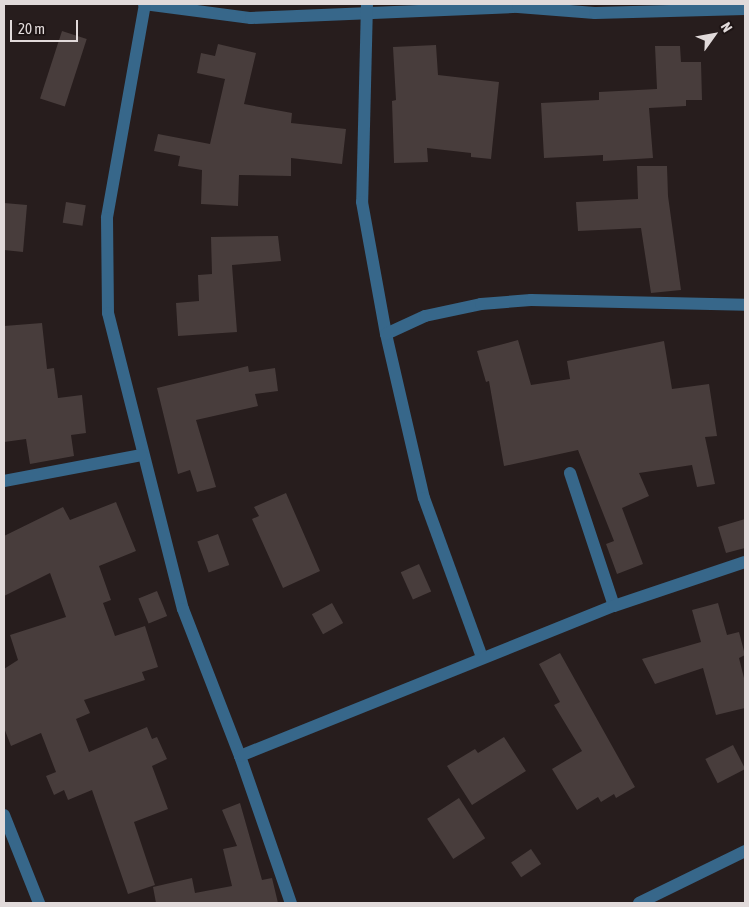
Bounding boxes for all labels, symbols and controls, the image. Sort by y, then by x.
scale bar [12,10,80,42]
north arrow [689,10,739,60]
text: N [718,19,736,35]
text: 20 m [18,20,45,37]

